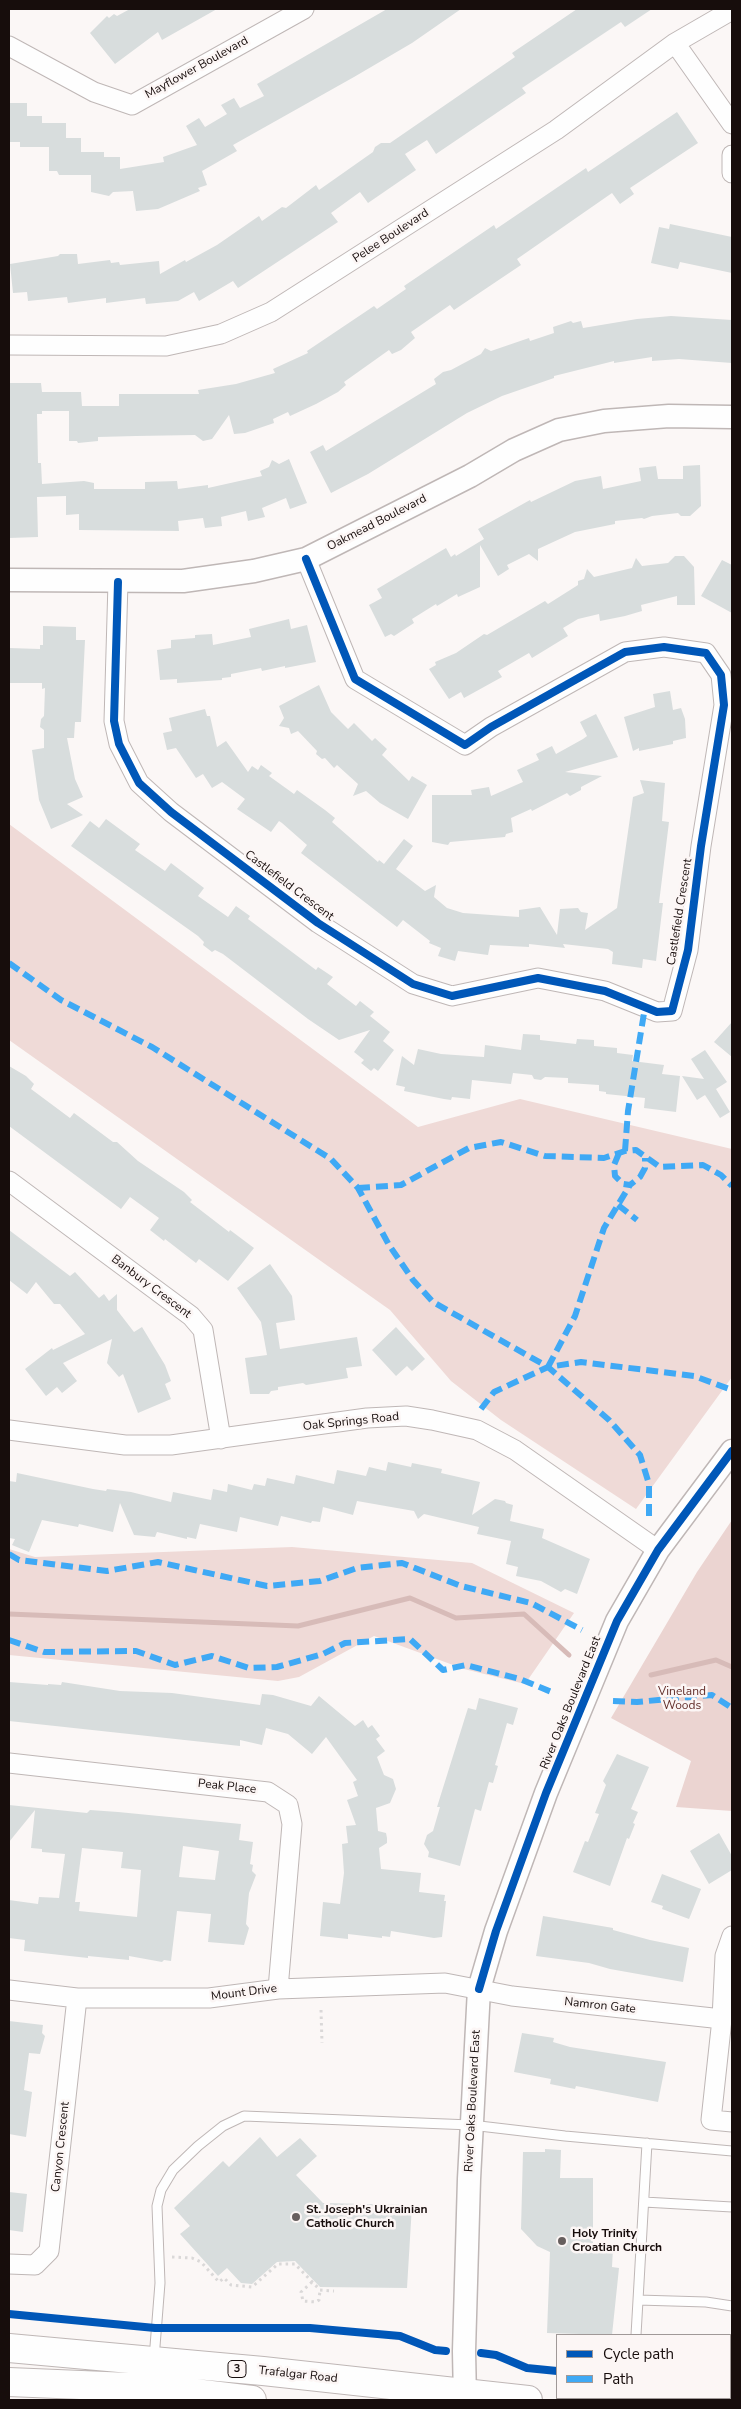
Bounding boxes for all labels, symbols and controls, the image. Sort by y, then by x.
street label: Mayflower Boulevard [143,34,251,102]
street label: Pelee Boulevard [350,206,432,266]
street label: Oakmead Boulevard [325,492,429,554]
street label: Castlefield Crescent [242,848,336,924]
street label: Castlefield Crescent [664,858,696,966]
street label: Banbury Crescent [108,1252,194,1322]
street label: Oak Springs Road [302,1410,400,1434]
street label: River Oaks Boulevard East [538,1634,604,1772]
park label: Vineland Woods [658,1685,706,1713]
street label: Peak Place [197,1777,257,1797]
street label: Mount Drive [210,1982,278,2004]
street label: Namron Gate [563,1995,637,2017]
street label: River Oaks Boulevard East [462,2030,484,2172]
street label: Canyon Crescent [49,2101,73,2193]
place label: St. Joseph's Ukrainian Catholic Church [306,2203,428,2231]
marker: St. Joseph's Ukrainian Catholic Church [290,2211,302,2223]
place label: Holy Trinity Croatian Church [572,2227,662,2255]
marker: Holy Trinity Croatian Church [556,2235,568,2247]
legend [556,2334,731,2399]
text: Cycle path [603,2344,674,2364]
road number: 3 [228,2360,246,2378]
street label: Trafalgar Road [258,2364,338,2386]
text: Path [603,2369,634,2389]

